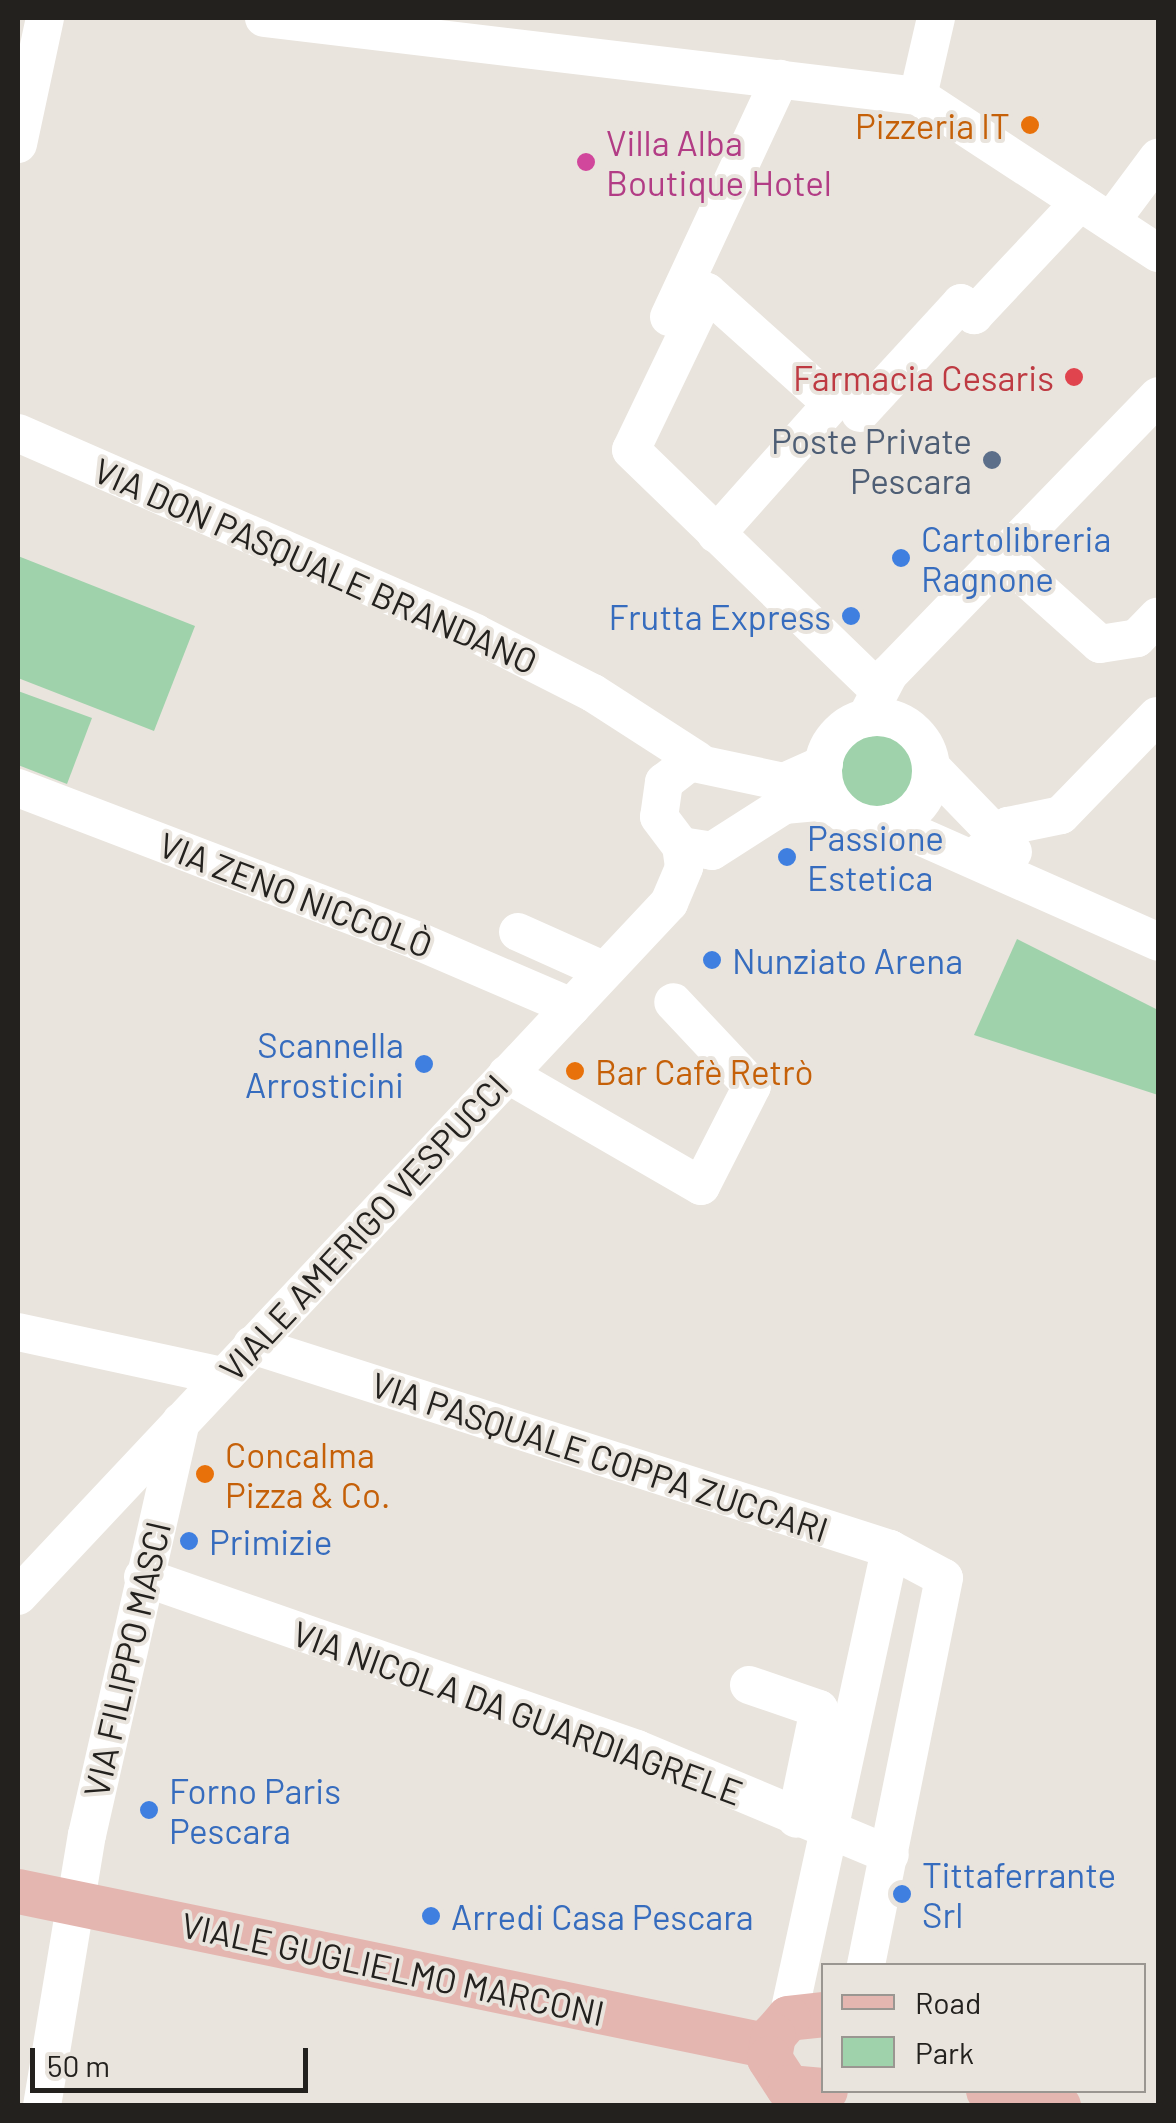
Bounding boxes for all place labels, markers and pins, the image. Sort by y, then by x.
place label: Pizzeria IT [855,104,1010,146]
marker: Pizzeria IT [1019,114,1041,136]
place label: Villa Alba Boutique Hotel [606,121,832,203]
marker: Villa Alba Boutique Hotel [575,151,597,173]
place label: Farmacia Cesaris [793,356,1054,398]
marker: Farmacia Cesaris [1063,366,1085,388]
place label: Poste Private Pescara [771,419,972,501]
marker: Poste Private Pescara [981,449,1003,471]
place label: Cartolibreria Ragnone [921,517,1111,599]
marker: Cartolibreria Ragnone [890,547,912,569]
place label: Frutta Express [608,595,831,637]
marker: Frutta Express [840,605,862,627]
place label: Passione Estetica [807,816,944,898]
marker: Passione Estetica [776,846,798,868]
place label: Nunziato Arena [732,939,963,981]
marker: Nunziato Arena [701,949,723,971]
place label: Scannella Arrosticini [245,1023,404,1105]
place label: Bar Cafè Retrò [595,1050,813,1092]
marker: Scannella Arrosticini [413,1053,435,1075]
marker: Bar Cafè Retrò [564,1060,586,1082]
place label: Concalma Pizza & Co. [225,1433,390,1515]
marker: Concalma Pizza & Co. [194,1463,216,1485]
place label: Primizie [209,1520,332,1562]
marker: Primizie [178,1530,200,1552]
place label: Forno Paris Pescara [169,1769,341,1851]
marker: Forno Paris Pescara [138,1799,160,1821]
place label: Tittaferrante Srl [922,1853,1116,1935]
marker: Tittaferrante Srl [891,1883,913,1905]
place label: Arredi Casa Pescara [451,1895,754,1937]
marker: Arredi Casa Pescara [420,1905,442,1927]

